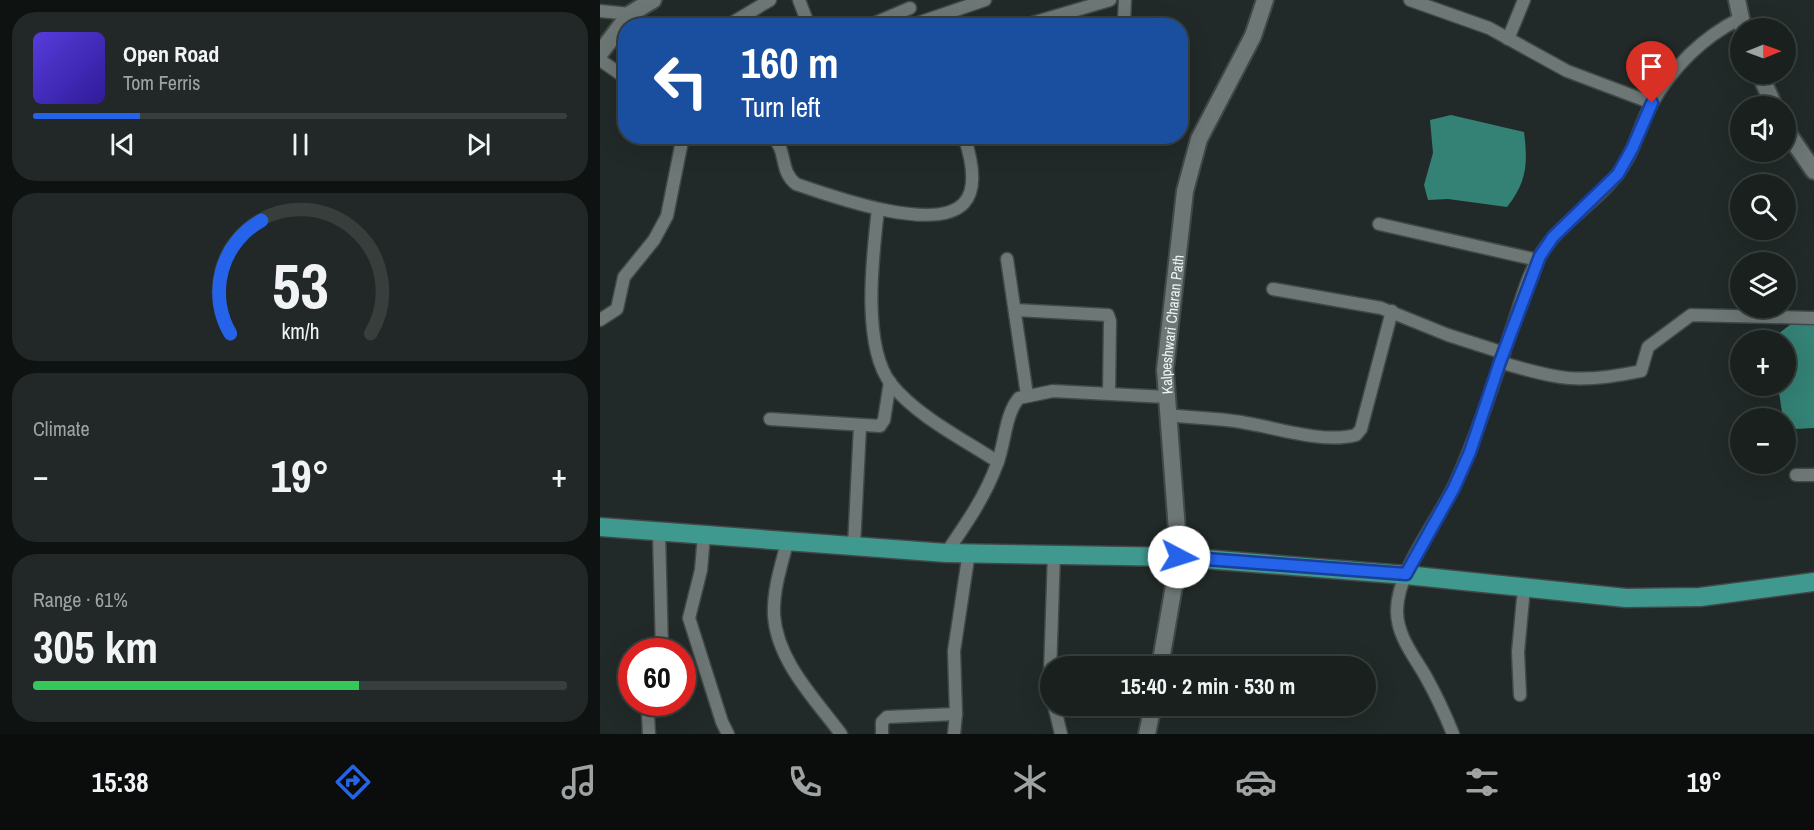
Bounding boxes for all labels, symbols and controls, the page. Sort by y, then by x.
north arrow [1730,18,1796,84]
map controls [1730,18,1796,474]
text: 160 m [741,35,839,91]
text: Open Road [123,39,219,69]
pin [1626,41,1677,103]
icon: left [642,42,720,120]
icon: arrive [1635,50,1668,83]
text: Tom Ferris [123,69,201,96]
text: Turn left [741,89,820,125]
button: sound [1730,96,1796,162]
icon: previous [106,128,139,161]
icon: pause [284,128,317,161]
icon: next [462,128,495,161]
button: search [1730,174,1796,240]
text: 53 [272,243,328,327]
button: layers [1730,252,1796,318]
street label: Kalpeshwari Charan Path [1154,254,1188,395]
text: km/h [281,317,319,346]
button: + [1730,330,1796,396]
button: − [1730,408,1796,474]
text: Climate [33,415,90,442]
text: 19° [270,445,330,506]
text: − [33,453,49,497]
text: + [551,453,567,497]
position arrow [1147,525,1211,589]
text: Range · 61% [33,586,128,613]
text: 305 km [33,616,158,677]
speed limit sign: 60 [618,638,696,716]
text: 15:40 · 2 min · 530 m [1121,671,1295,701]
icon: directions [332,761,374,803]
icon: music [558,761,600,803]
icon: phone [784,761,826,803]
icon: climate [1009,761,1051,803]
icon: car [1235,761,1277,803]
icon: filters [1461,761,1503,803]
text: 15:38 [92,764,148,800]
text: 19° [1687,764,1722,800]

